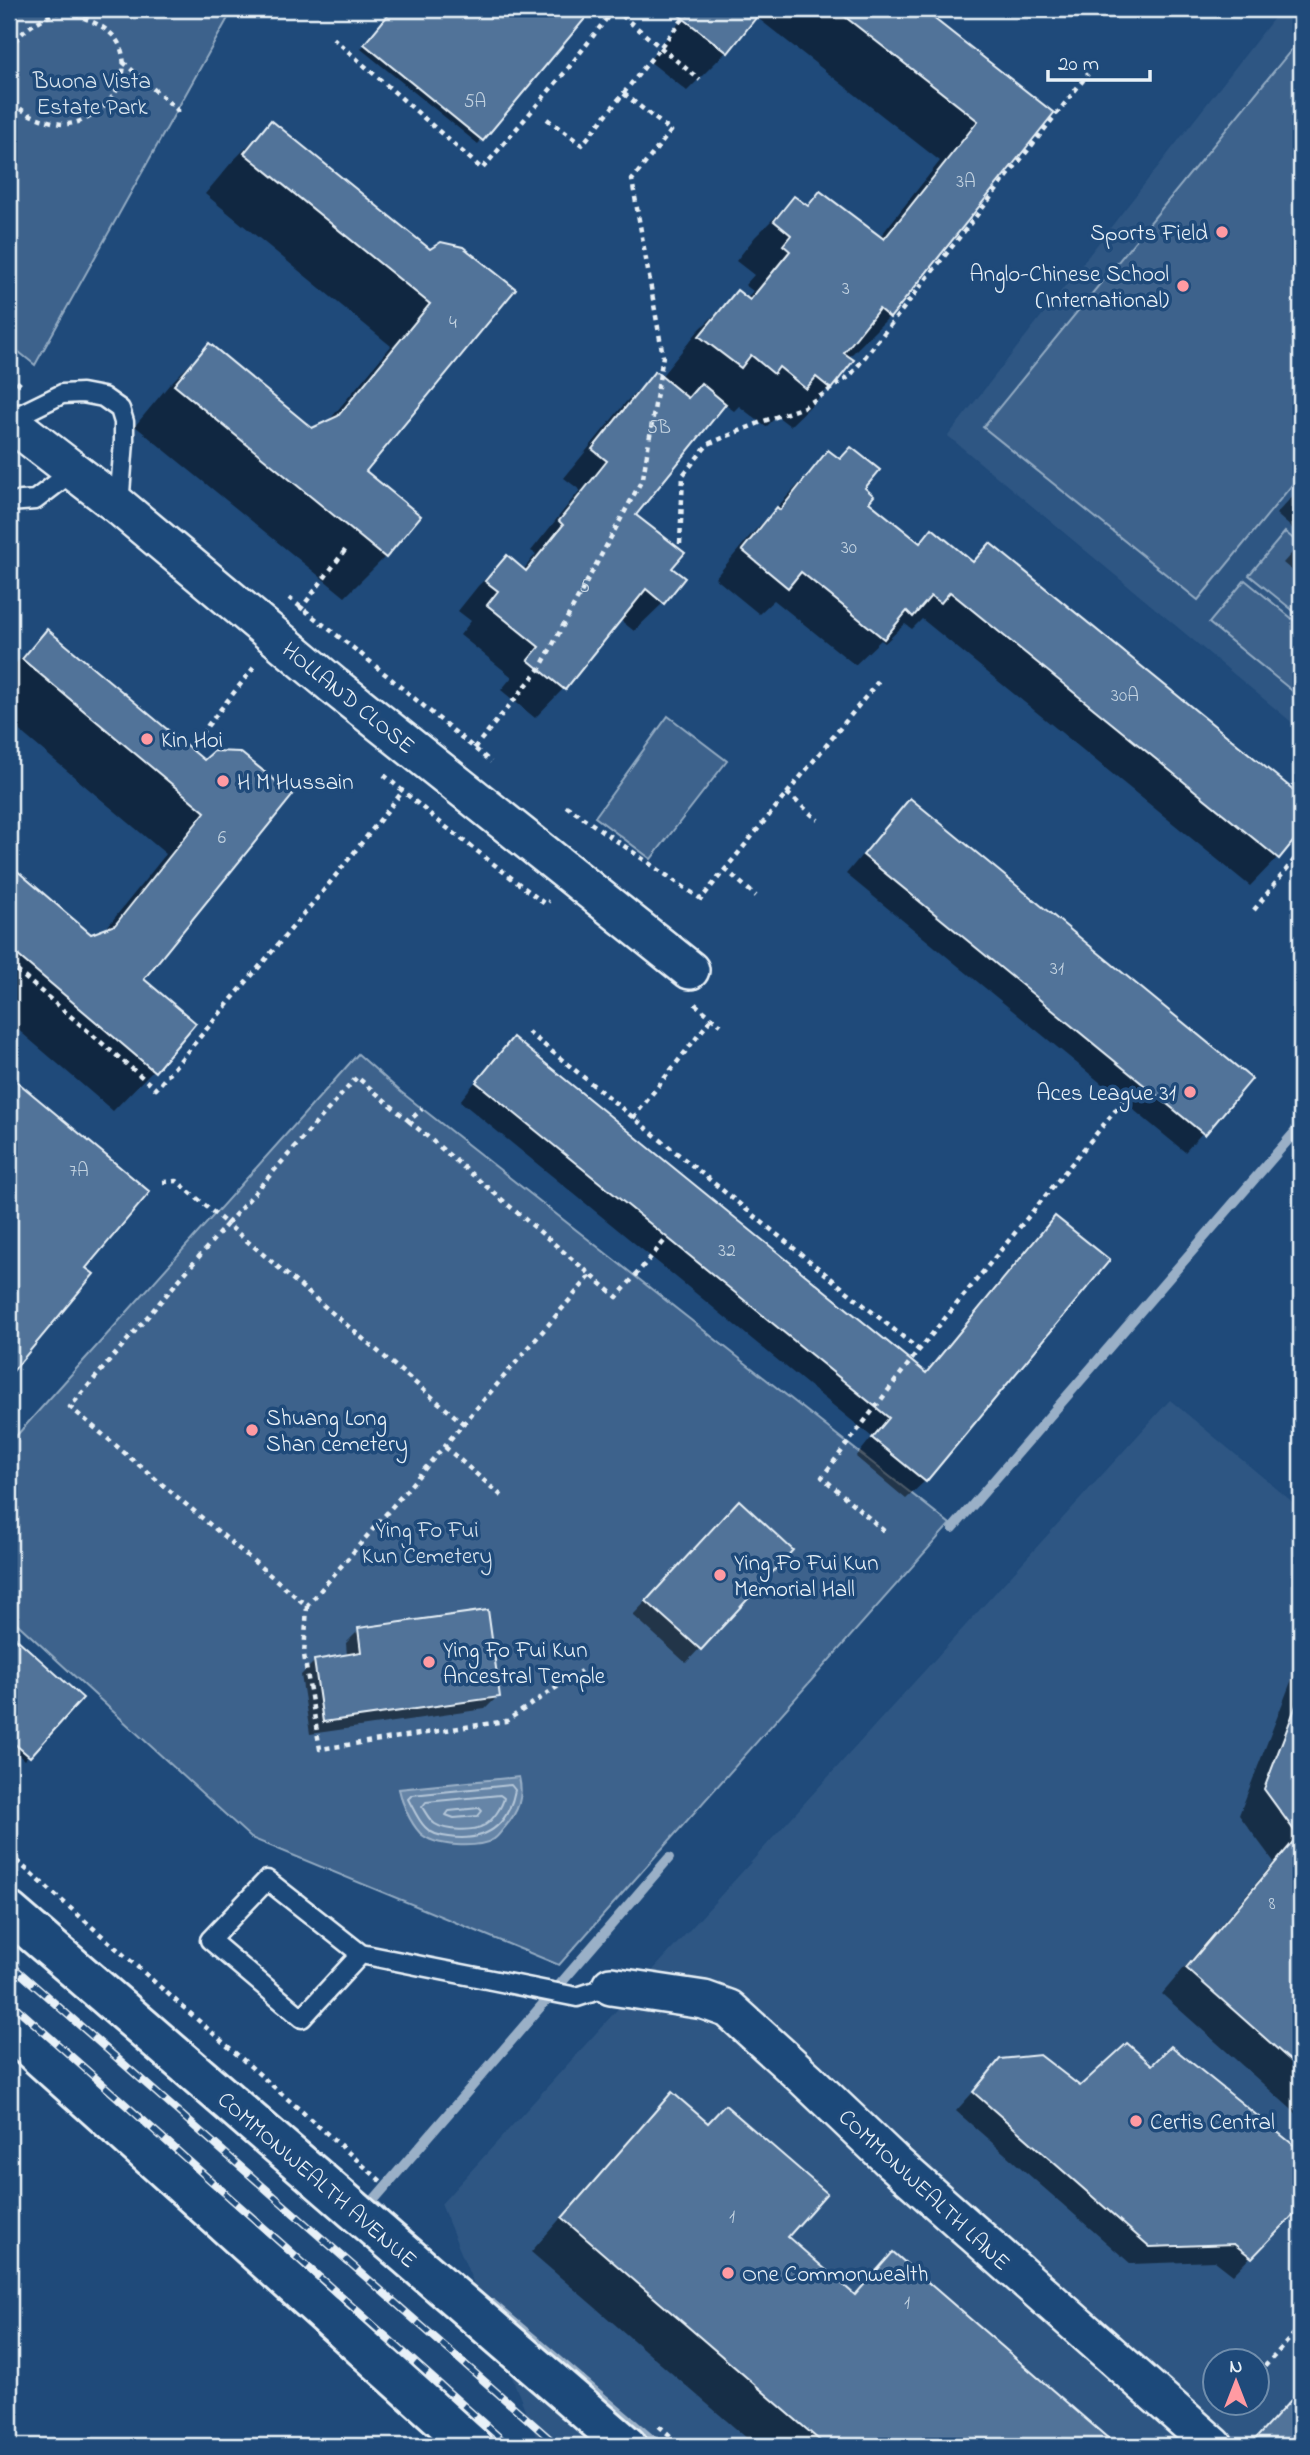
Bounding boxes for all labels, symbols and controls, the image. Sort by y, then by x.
scale bar [1048,38,1149,82]
text: 20 m [1058,50,1099,80]
park label: Buona Vista Estate Park [32,66,151,125]
house number: 5A [464,89,486,116]
house number: 3A [956,169,976,196]
place label: Sports Field [1090,218,1208,251]
marker: Sports Field [1214,224,1230,240]
place label: Anglo-Chinese School (International) [970,259,1169,318]
house number: 3 [842,276,850,303]
marker: Anglo-Chinese School (International) [1175,278,1191,294]
house number: 4 [449,310,457,337]
house number: 5B [647,415,671,442]
house number: 30 [841,535,857,562]
house number: 5 [580,574,591,601]
street label: HOLLAND CLOSE [274,635,421,763]
house number: 30A [1111,683,1139,710]
place label: Kin Hoi [161,725,223,758]
marker: Kin Hoi [139,731,155,747]
place label: H M Hussain [237,767,354,800]
marker: H M Hussain [215,773,231,789]
house number: 6 [218,825,226,852]
house number: 31 [1050,956,1064,983]
place label: Aces League 31 [1036,1078,1176,1112]
marker: Aces League 31 [1182,1084,1198,1100]
house number: 7A [69,1158,89,1185]
house number: 32 [718,1238,736,1265]
place label: Shuang Long Shan cemetery [266,1403,408,1464]
marker: Shuang Long Shan cemetery [244,1422,260,1438]
park label: Ying Fo Fui Kun Cemetery [362,1515,492,1576]
place label: Ying Fo Fui Kun Memorial Hall [734,1548,879,1607]
marker: Ying Fo Fui Kun Memorial Hall [712,1567,728,1583]
place label: Ying Fo Fui Kun Ancestral Temple [443,1635,606,1694]
marker: Ying Fo Fui Kun Ancestral Temple [421,1654,437,1670]
house number: 8 [1268,1891,1276,1918]
street label: COMMONWEALTH AVENUE [209,2085,424,2277]
street label: COMMONWEALTH LANE [830,2102,1017,2279]
place label: Certis Central [1150,2107,1275,2140]
marker: Certis Central [1128,2113,1144,2129]
house number: 1 [729,2204,735,2231]
place label: One Commonwealth [742,2259,928,2292]
marker: One Commonwealth [720,2265,736,2281]
house number: 1 [904,2290,910,2317]
north arrow [1202,2346,1272,2416]
text: N [1230,2354,1243,2381]

